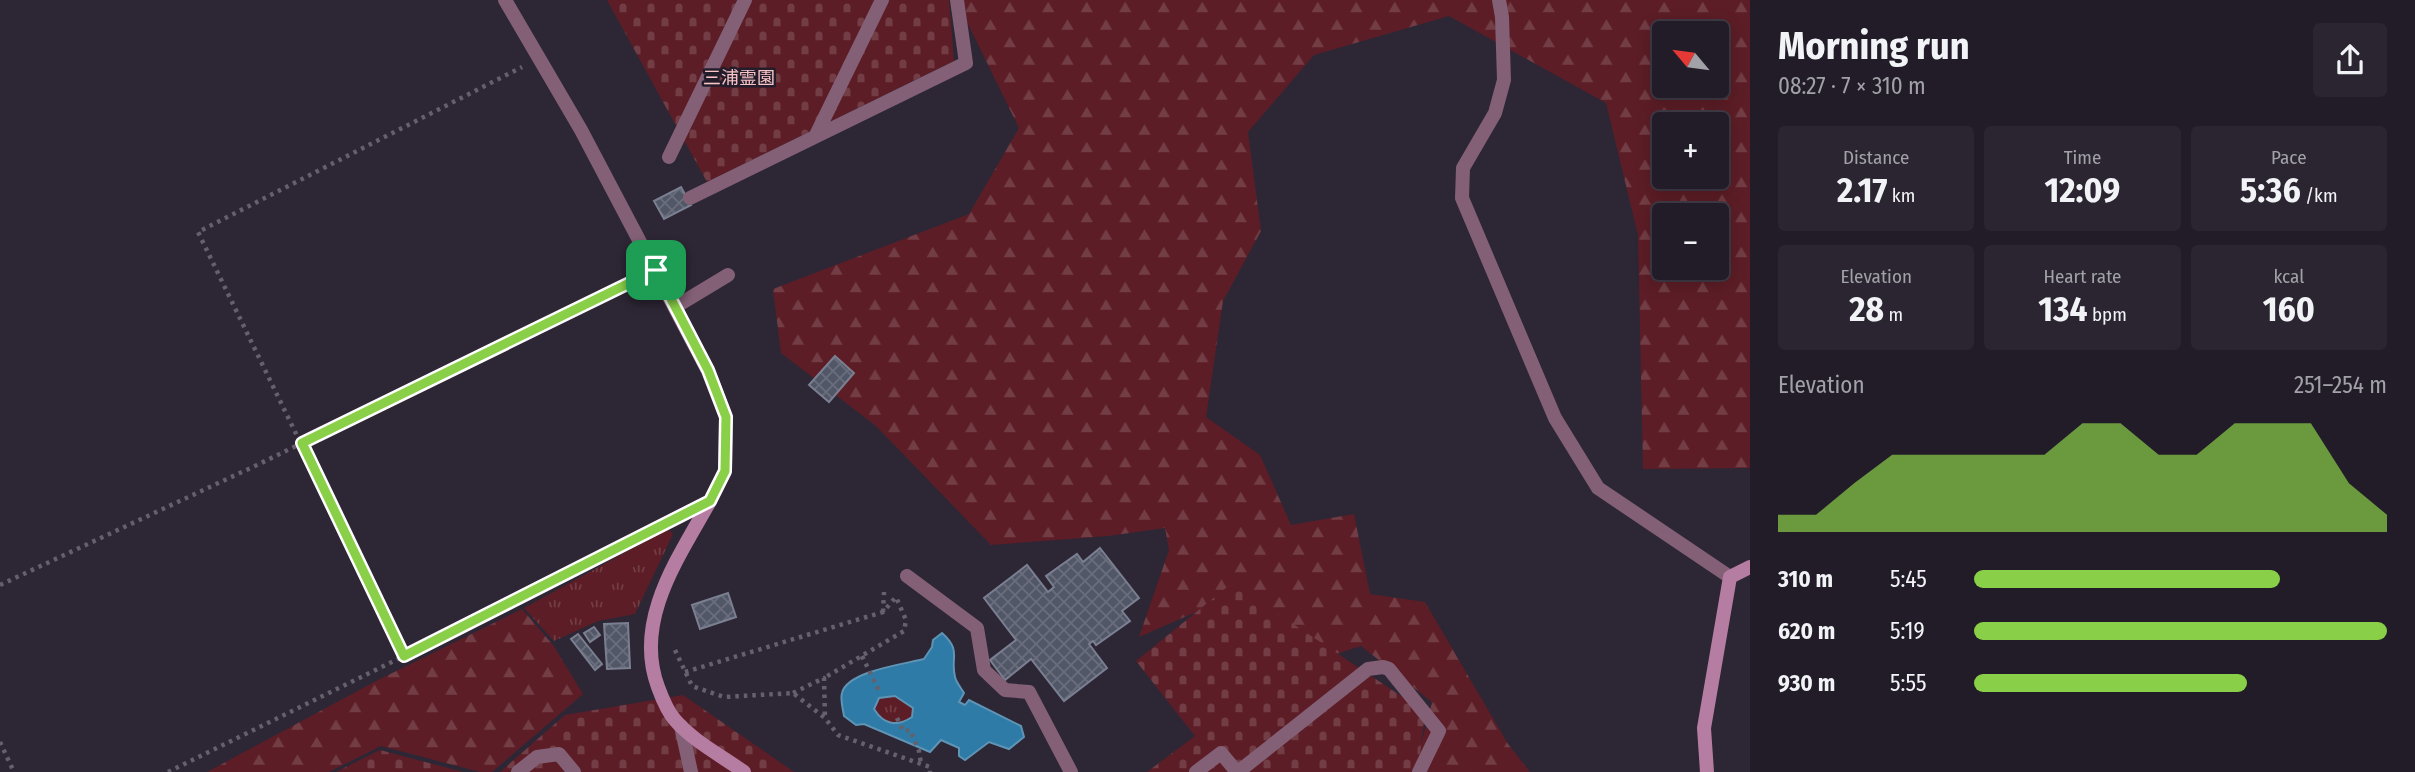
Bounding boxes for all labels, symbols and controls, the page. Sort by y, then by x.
north arrow [1652,21,1729,98]
map controls [1652,21,1729,280]
text: Morning run [1778,23,1970,69]
button: share [2313,23,2387,97]
park label: 三浦霊園 [703,67,775,89]
text: 08:27 · 7 × 310 m [1778,72,1926,100]
button: + [1652,112,1729,189]
text: Distance [1843,146,1909,169]
text: Time [2064,146,2101,169]
text: Pace [2271,146,2307,169]
text: 2.17 [1837,169,1887,211]
text: 12:09 [2045,169,2120,211]
text: 5:36 [2240,169,2301,211]
text: km [1887,184,1915,207]
text: /km [2301,184,2338,207]
button: − [1652,203,1729,280]
pin [626,240,686,300]
icon: arrive [637,251,675,289]
text: Elevation [1840,265,1912,288]
text: Heart rate [2043,265,2122,288]
text: kcal [2273,265,2304,288]
text: 28 [1849,288,1884,330]
text: 134 [2038,288,2087,330]
text: 160 [2263,288,2315,330]
text: m [1884,303,1903,326]
text: bpm [2087,303,2127,326]
text: Elevation [1778,371,1865,399]
text: 251–254 m [2294,371,2387,399]
text: 310 m [1778,565,1833,593]
text: 5:45 [1890,565,1927,593]
text: 620 m [1778,617,1835,645]
text: 5:19 [1890,617,1925,645]
text: 930 m [1778,669,1835,697]
text: 5:55 [1890,669,1927,697]

